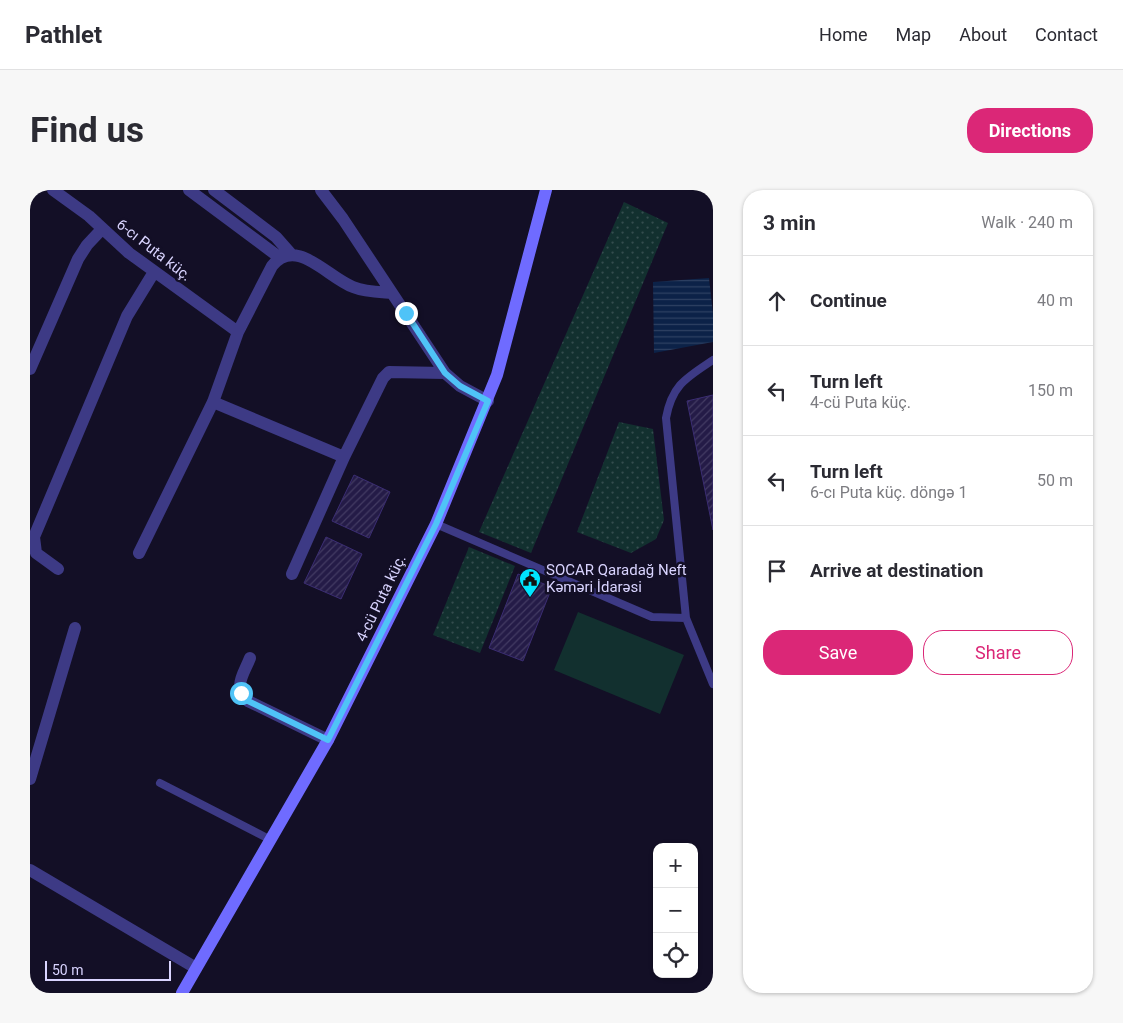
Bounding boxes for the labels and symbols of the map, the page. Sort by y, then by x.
street label: 6-cı Puta küç. [113,215,195,285]
route end [395,302,418,325]
street label: 4-cü Puta küç. [352,552,410,644]
place label: SOCAR Qaradağ Neft Kəməri İdarəsi [546,561,687,596]
public building icon: SOCAR Qaradağ Neft Kəməri İdarəsi [518,567,542,598]
route start [230,682,253,705]
scale bar [45,958,171,981]

